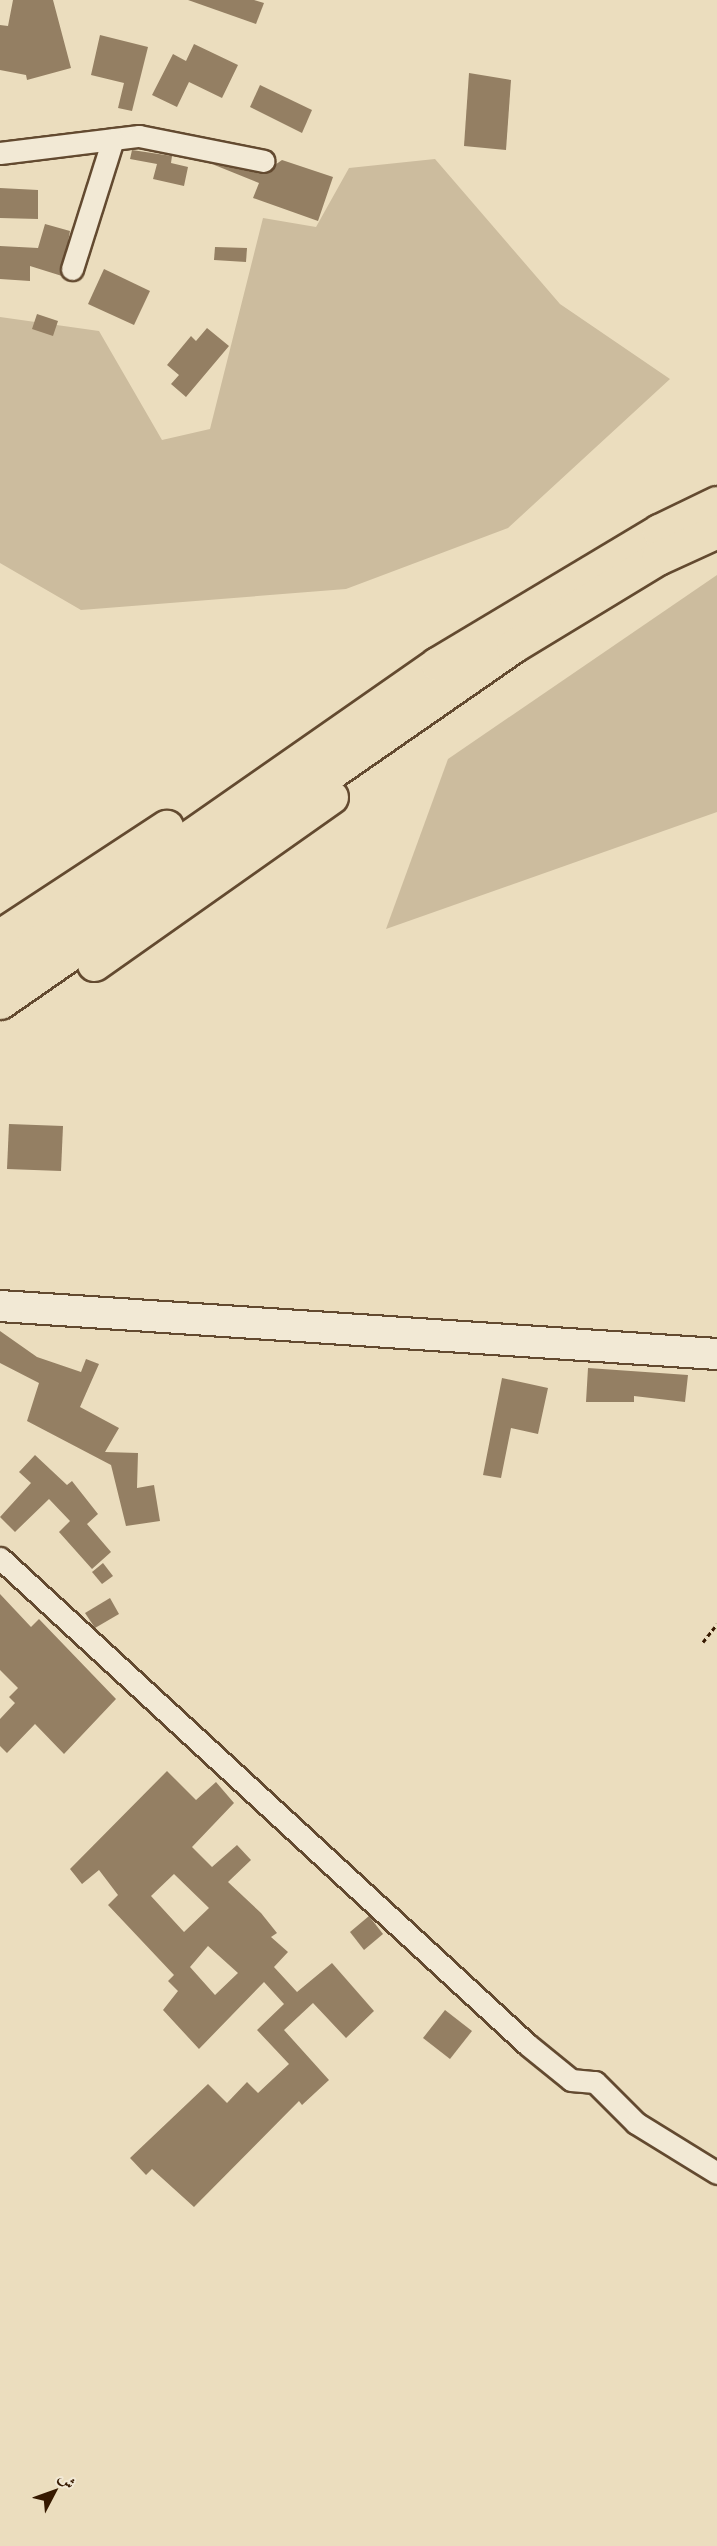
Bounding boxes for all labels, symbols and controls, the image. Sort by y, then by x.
north arrow [24,2462,84,2522]
text: ش [53,2466,82,2494]

